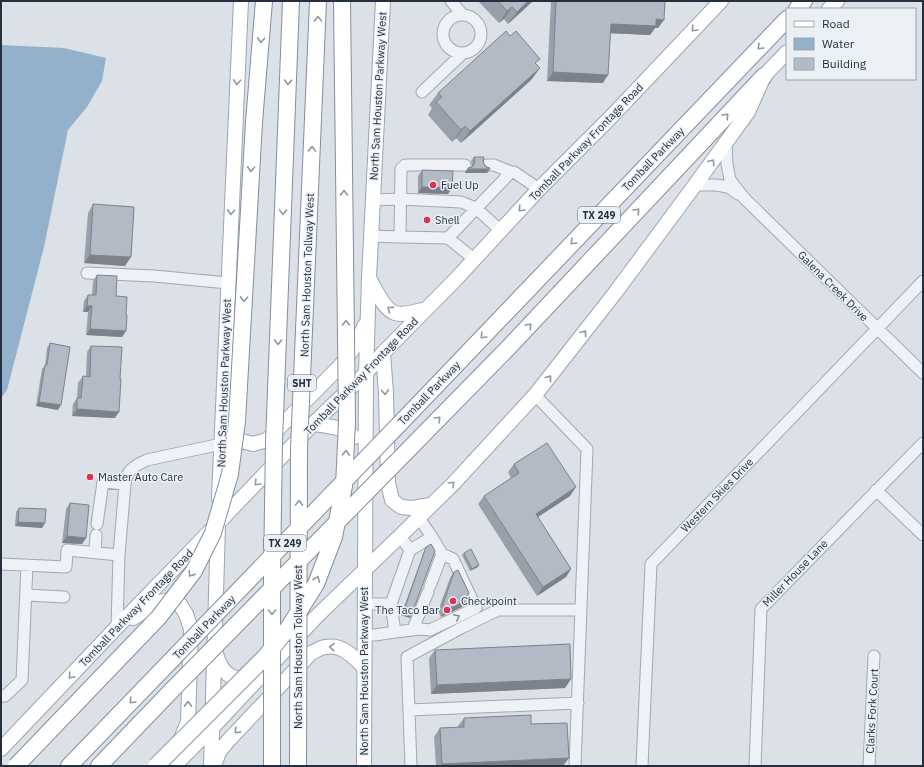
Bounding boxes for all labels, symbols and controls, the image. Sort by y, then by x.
legend [786,8,916,80]
street label: North Sam Houston Parkway West [367,11,389,181]
one-way arrow [313,16,322,22]
text: Road [822,16,850,31]
one-way arrow [691,24,699,32]
text: Water [822,36,855,51]
one-way arrow [257,37,266,43]
one-way arrow [757,42,765,50]
text: Building [822,56,867,71]
one-way arrow [233,79,241,85]
one-way arrow [284,79,293,85]
street label: Tomball Parkway Frontage Road [526,80,646,204]
one-way arrow [721,113,729,121]
street label: Tomball Parkway [619,124,688,194]
one-way arrow [308,146,316,152]
one-way arrow [707,160,714,167]
one-way arrow [247,166,256,172]
place label: Fuel Up [441,178,479,192]
marker: Fuel Up [428,180,438,190]
one-way arrow [340,190,348,196]
street label: North Sam Houston Tollway West [297,193,317,357]
one-way arrow [518,204,525,212]
road number: TX 249 [578,207,620,223]
one-way arrow [632,208,640,216]
one-way arrow [227,209,236,215]
one-way arrow [279,209,288,215]
place label: Shell [435,213,460,227]
marker: Shell [422,215,432,225]
one-way arrow [570,237,578,245]
street label: Galena Creek Drive [795,248,871,324]
one-way arrow [240,296,248,302]
street label: North Sam Houston Parkway West [214,298,234,468]
one-way arrow [388,307,395,314]
street label: Tomball Parkway Frontage Road [301,314,421,438]
one-way arrow [342,320,350,326]
one-way arrow [524,323,531,331]
one-way arrow [481,331,488,339]
one-way arrow [579,331,586,338]
one-way arrow [274,339,283,345]
street label: Tomball Parkway [395,358,464,428]
road number: SHT [288,375,316,391]
one-way arrow [544,375,551,382]
one-way arrow [381,389,390,395]
one-way arrow [433,416,441,424]
one-way arrow [341,450,350,456]
street label: Western Skies Drive [678,455,756,535]
place label: Master Auto Care [98,470,183,484]
marker: Master Auto Care [85,472,95,482]
one-way arrow [254,478,262,486]
one-way arrow [447,481,455,489]
one-way arrow [295,500,303,506]
road number: TX 249 [264,535,306,551]
street label: Miller House Lane [759,536,831,610]
street label: Tomball Parkway Frontage Road [76,546,196,670]
street label: North Sam Houston Tollway West [291,565,305,729]
one-way arrow [189,570,196,577]
one-way arrow [313,575,321,582]
street label: North Sam Houston Parkway West [357,586,371,755]
street label: Tomball Parkway [170,592,239,662]
place label: Checkpoint [461,594,517,608]
marker: Checkpoint [448,596,458,606]
place label: The Taco Bar [375,603,439,617]
marker: The Taco Bar [442,605,452,615]
one-way arrow [268,609,276,615]
one-way arrow [453,614,460,622]
one-way arrow [329,643,335,652]
street label: Clarks Fork Court [863,668,881,754]
one-way arrow [68,671,75,679]
one-way arrow [129,696,137,704]
one-way arrow [184,701,192,707]
one-way arrow [234,726,242,734]

